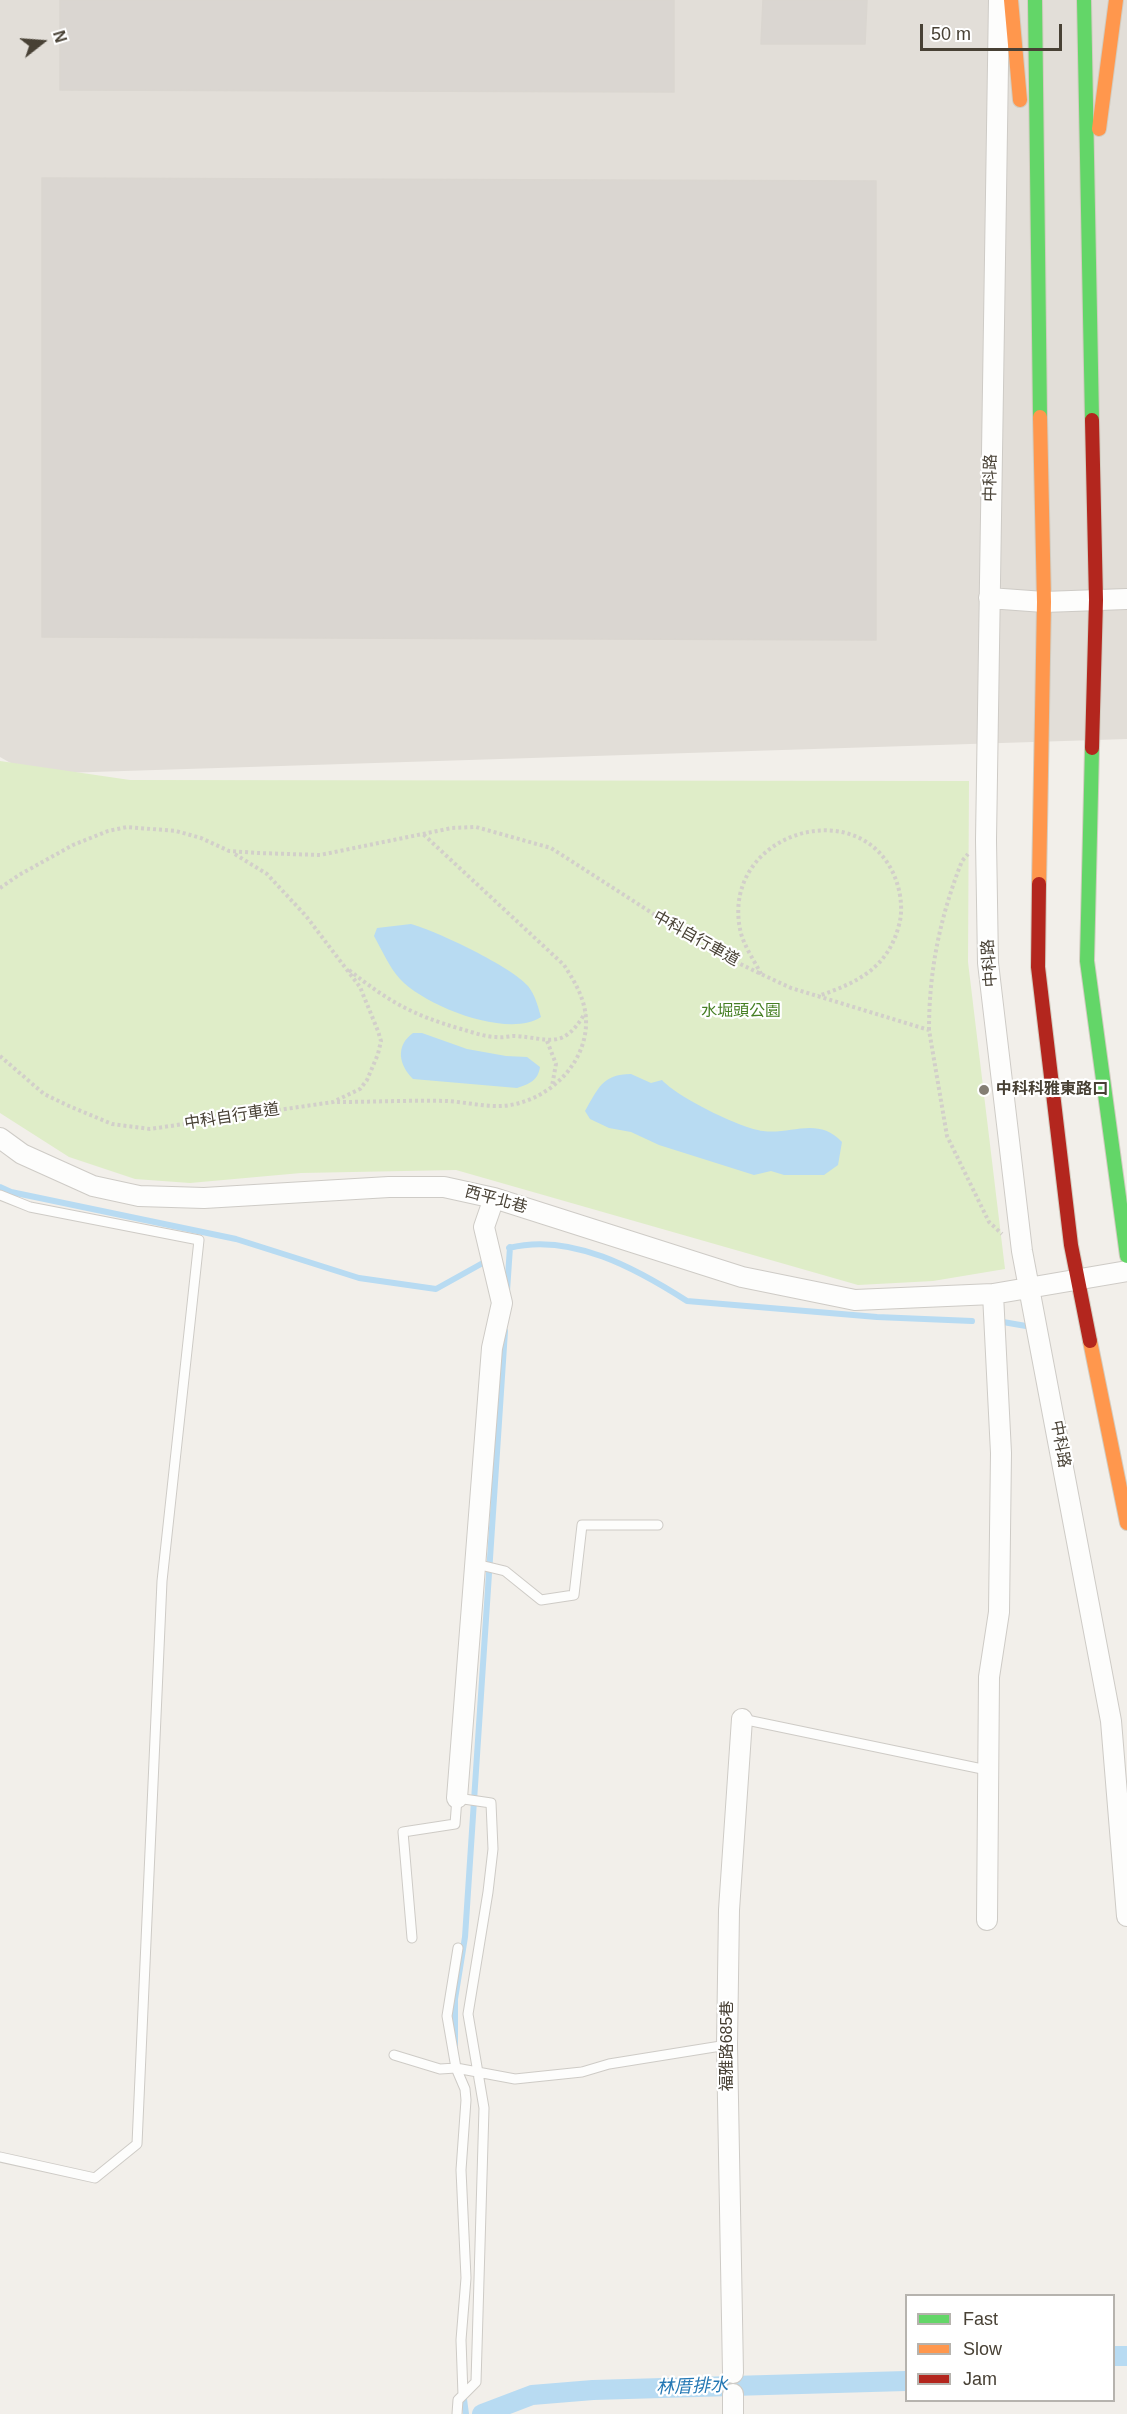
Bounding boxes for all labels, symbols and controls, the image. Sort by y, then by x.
north arrow [12,12,72,72]
scale bar [923,12,1066,50]
text: 50 m [931,24,971,44]
text: N [50,29,70,45]
street label: 中科路 [981,454,1001,502]
street label: 中科自行車道 [649,907,743,971]
street label: 中科路 [979,938,1001,988]
park label: 水堀頭公園 [701,1002,781,1022]
place label: 中科科雅東路口 [996,1080,1108,1100]
marker: 中科科雅東路口 [977,1083,991,1097]
street label: 中科自行車道 [183,1100,281,1134]
street label: 西平北巷 [463,1182,529,1218]
street label: 中科路 [1046,1419,1074,1469]
street label: 福雅路685巷 [718,2001,738,2091]
legend [905,2294,1115,2402]
text: Fast [963,2309,998,2329]
text: Slow [963,2339,1002,2359]
text: Jam [963,2369,997,2389]
water label: 林厝排水 [656,2375,728,2399]

